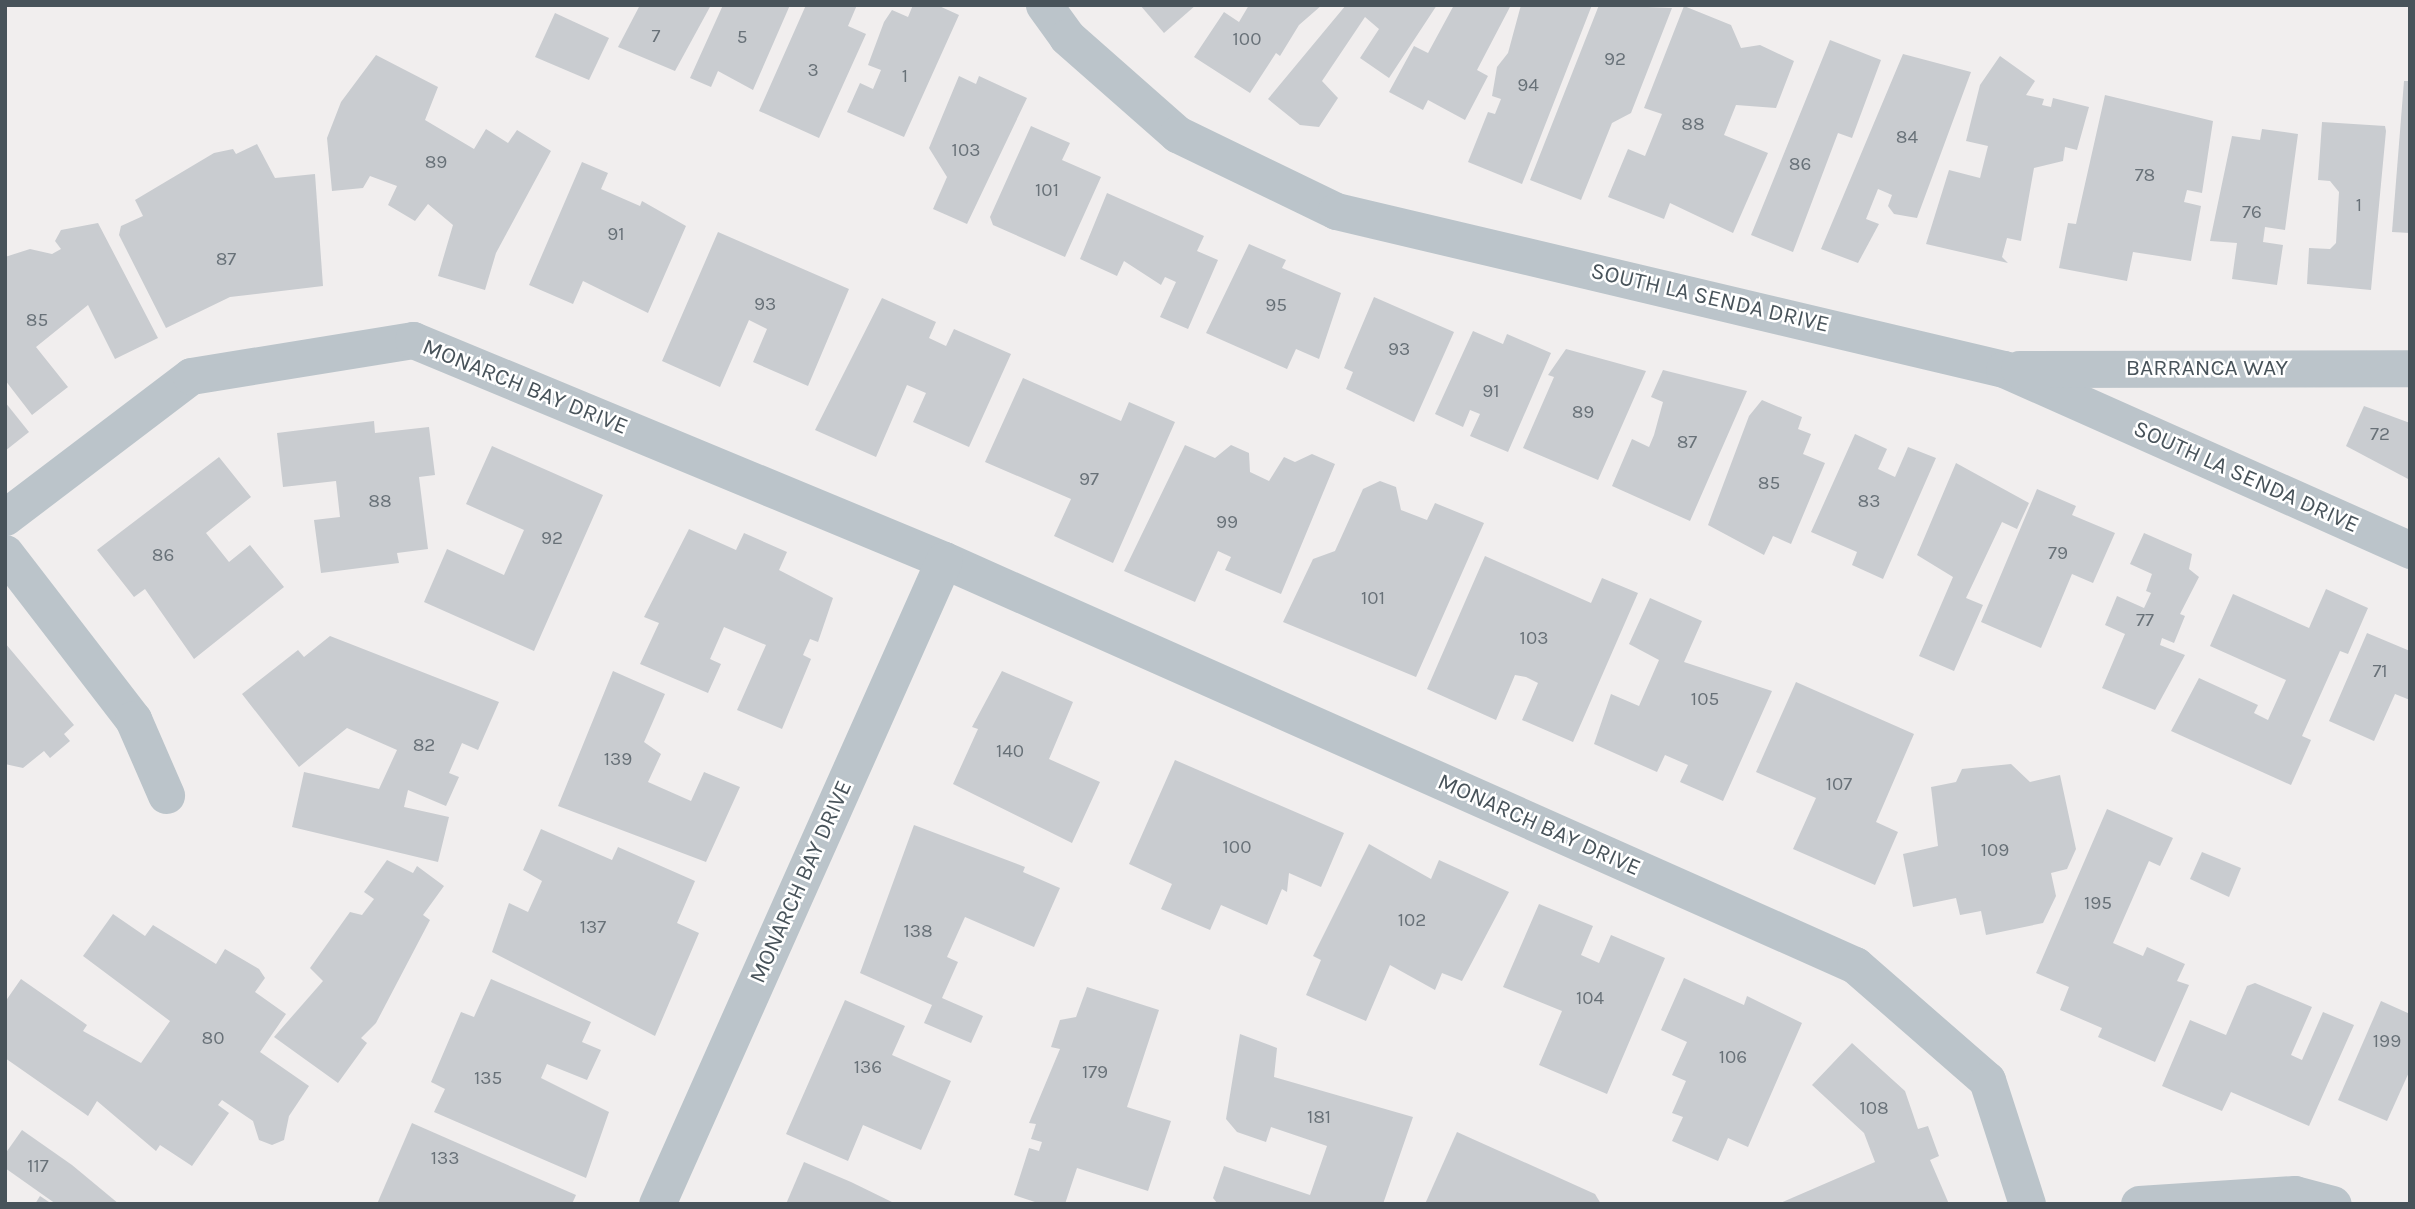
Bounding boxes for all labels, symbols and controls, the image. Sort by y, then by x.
house number: 7 [652,26,660,48]
house number: 5 [737,27,747,49]
house number: 100 [1233,29,1261,51]
house number: 92 [1604,49,1626,71]
house number: 3 [807,60,819,82]
house number: 1 [902,66,908,88]
house number: 94 [1517,75,1539,97]
house number: 88 [1681,114,1705,136]
house number: 84 [1896,127,1918,149]
house number: 103 [952,140,980,162]
house number: 89 [425,152,447,174]
house number: 86 [1789,154,1811,176]
house number: 78 [2135,165,2155,187]
house number: 101 [1035,180,1059,202]
house number: 1 [2356,195,2362,217]
house number: 76 [2242,202,2262,224]
house number: 91 [607,224,625,246]
house number: 87 [216,249,236,271]
street label: SOUTH LA SENDA DRIVE [1588,257,1832,339]
house number: 93 [754,294,776,316]
house number: 95 [1265,295,1287,317]
house number: 85 [26,310,48,332]
street label: MONARCH BAY DRIVE [418,333,632,441]
house number: 93 [1388,339,1410,361]
street label: BARRANCA WAY [2126,354,2288,382]
house number: 91 [1482,381,1500,403]
house number: 89 [1572,402,1594,424]
street label: SOUTH LA SENDA DRIVE [2129,415,2363,539]
house number: 72 [2370,424,2390,446]
house number: 87 [1677,432,1697,454]
house number: 97 [1079,469,1099,491]
house number: 85 [1758,473,1780,495]
house number: 88 [368,491,392,513]
house number: 83 [1858,491,1880,513]
house number: 99 [1216,512,1238,534]
house number: 92 [541,528,563,550]
house number: 79 [2048,543,2068,565]
house number: 86 [152,545,174,567]
house number: 101 [1361,588,1385,610]
house number: 77 [2136,610,2154,632]
house number: 103 [1520,628,1548,650]
house number: 71 [2372,661,2388,683]
house number: 105 [1691,689,1719,711]
house number: 82 [413,735,435,757]
house number: 140 [996,741,1024,763]
house number: 139 [604,749,632,771]
street label: MONARCH BAY DRIVE [1433,768,1645,882]
house number: 107 [1826,774,1852,796]
street label: MONARCH BAY DRIVE [744,776,858,988]
house number: 100 [1223,837,1251,859]
house number: 109 [1981,840,2009,862]
house number: 195 [2084,893,2112,915]
house number: 102 [1398,910,1426,932]
house number: 137 [580,917,606,939]
house number: 138 [903,921,933,943]
house number: 104 [1576,988,1604,1010]
house number: 80 [202,1028,224,1050]
house number: 199 [2373,1031,2401,1053]
house number: 106 [1719,1047,1747,1069]
house number: 136 [854,1057,882,1079]
house number: 179 [1082,1062,1108,1084]
house number: 135 [474,1068,502,1090]
house number: 108 [1859,1098,1889,1120]
house number: 181 [1307,1107,1331,1129]
house number: 133 [431,1148,459,1170]
house number: 117 [27,1156,49,1178]

